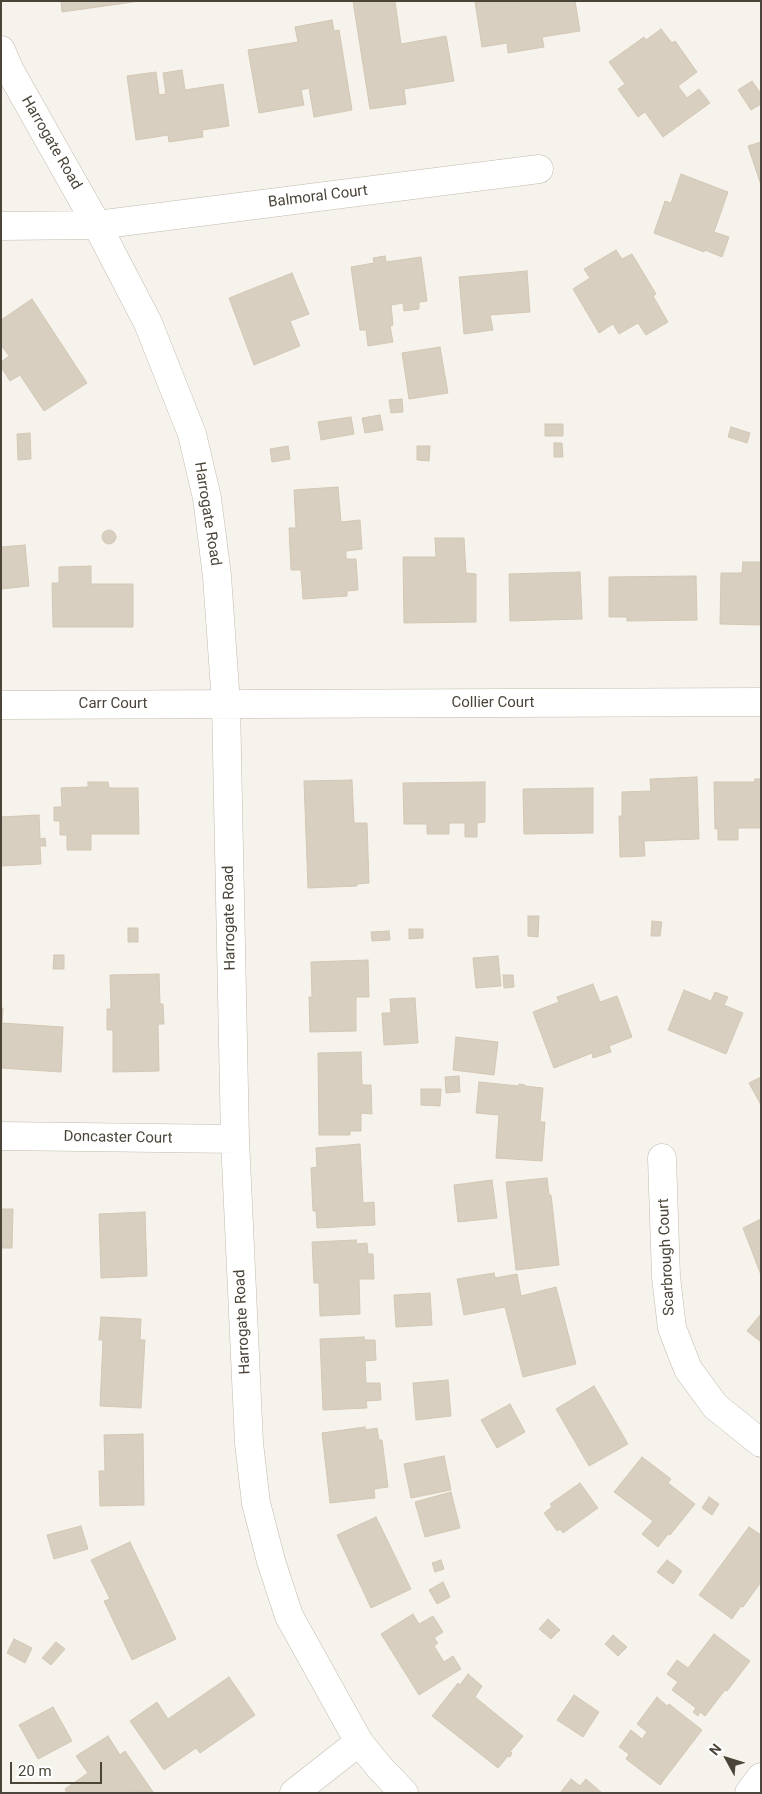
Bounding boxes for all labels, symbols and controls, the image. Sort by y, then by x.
street label: Harrogate Road [17,93,85,193]
street label: Balmoral Court [267,182,369,212]
street label: Harrogate Road [190,461,224,567]
street label: Collier Court [452,694,534,712]
street label: Carr Court [79,695,147,713]
street label: Harrogate Road [220,865,240,971]
street label: Doncaster Court [63,1128,173,1148]
street label: Scarbrough Court [655,1198,679,1316]
street label: Harrogate Road [231,1269,255,1375]
north arrow [702,1734,752,1784]
text: N [706,1741,725,1758]
scale bar [12,1752,105,1784]
text: 20 m [18,1762,52,1780]

